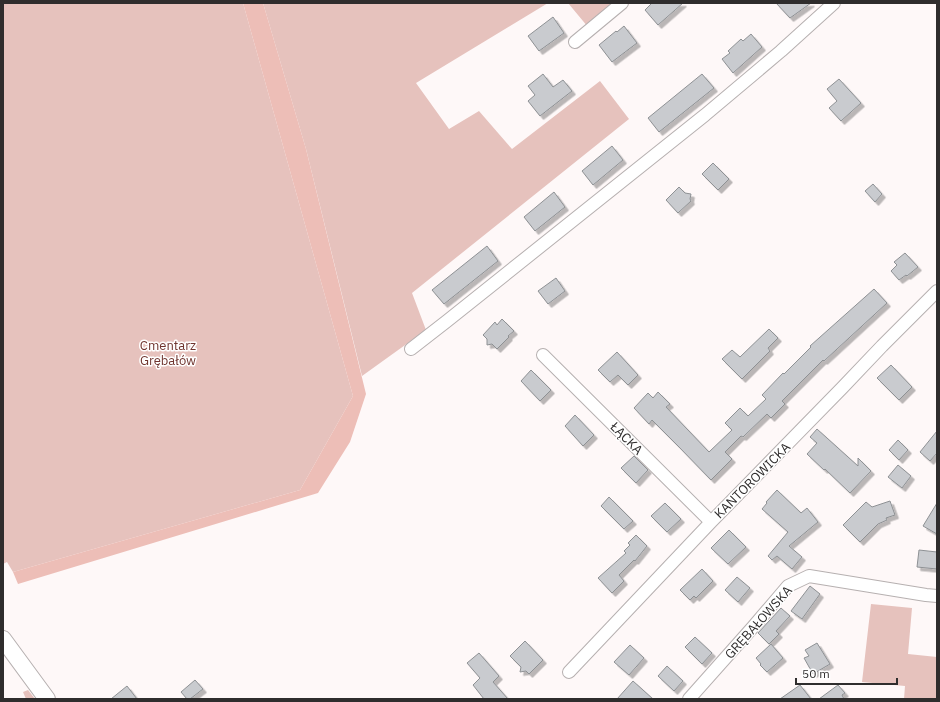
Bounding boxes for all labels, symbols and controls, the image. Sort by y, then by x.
park label: Cmentarz Grębałów [140,337,196,369]
street label: ŁĄCKA [606,418,647,459]
street label: KANTOROWICKA [711,438,795,522]
street label: GRĘBAŁOWSKA [721,582,796,662]
scale bar [796,660,897,686]
text: 50 m [802,666,830,681]

